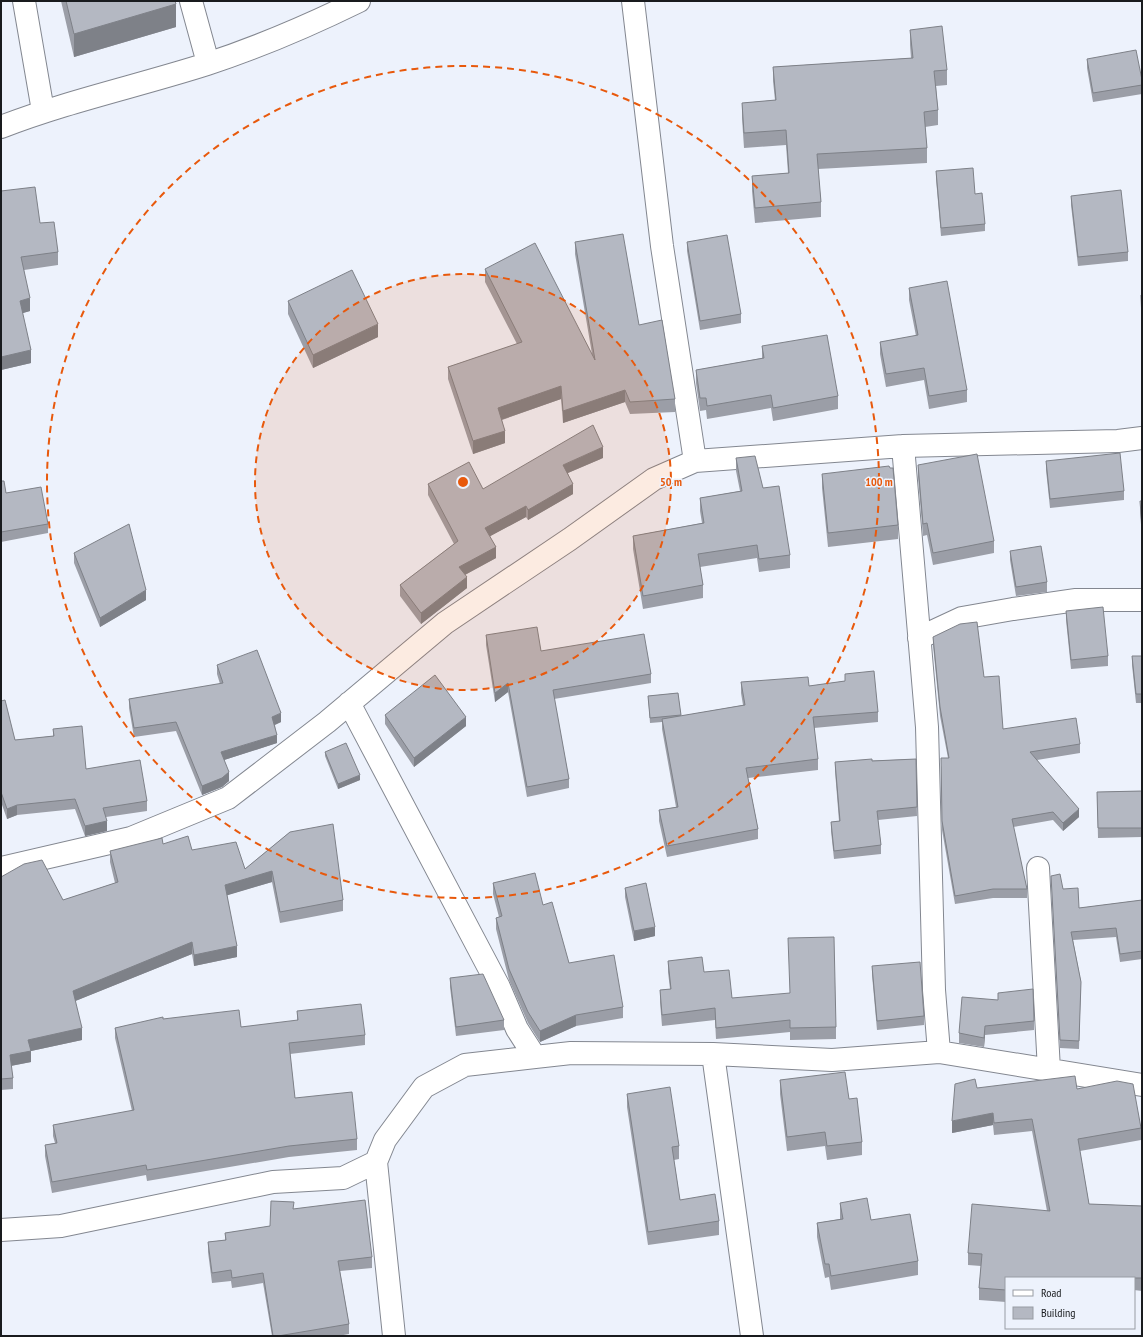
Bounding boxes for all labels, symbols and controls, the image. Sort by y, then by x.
text: 50 m [660,474,682,489]
text: 100 m [865,474,893,489]
centre of rings [456,475,470,489]
legend [1005,1277,1135,1329]
text: Road [1041,1285,1061,1300]
text: Building [1041,1305,1076,1320]

